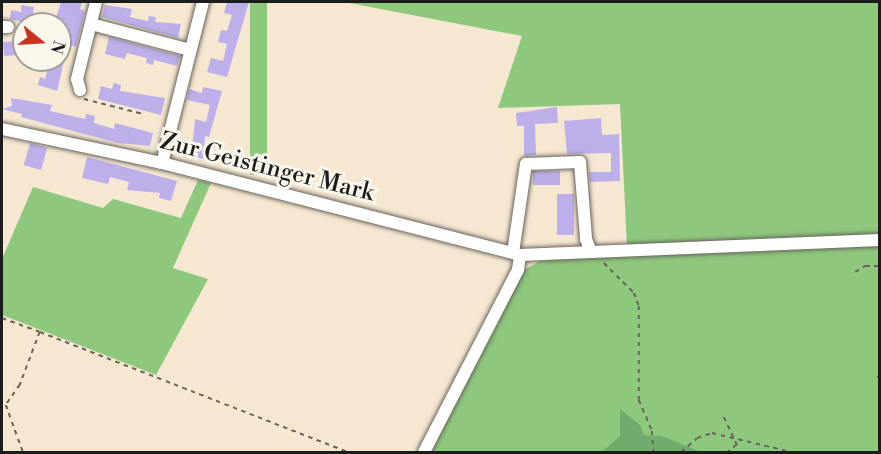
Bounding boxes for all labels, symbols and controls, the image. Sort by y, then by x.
north arrow [12,12,72,72]
text: N [46,38,69,56]
street label: Zur Geistinger Mark [157,127,377,209]

